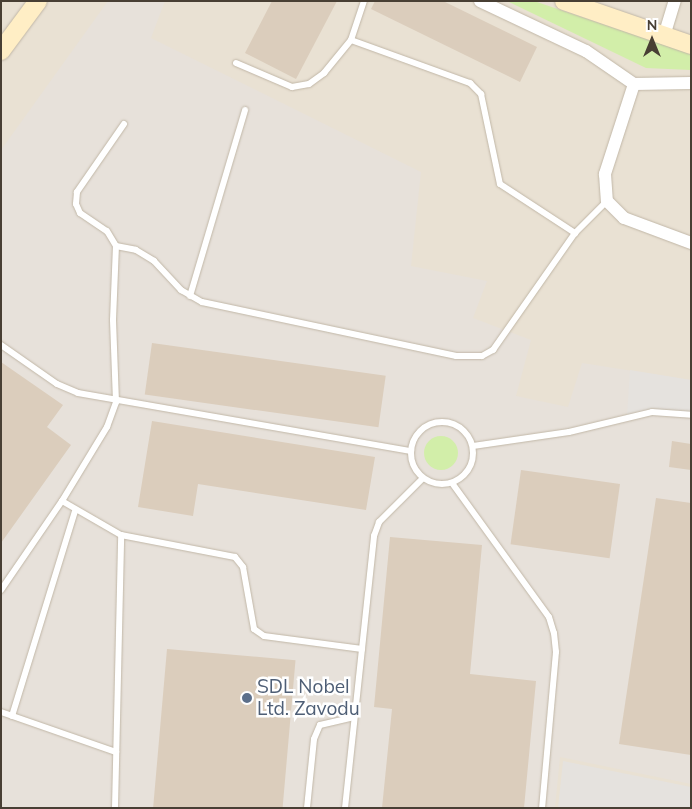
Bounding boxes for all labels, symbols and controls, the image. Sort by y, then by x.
north arrow [627,15,677,65]
text: N [647,16,657,34]
place label: SDL Nobel Ltd. Zavodu [257,676,360,720]
marker: SDL Nobel Ltd. Zavodu [241,692,253,704]

